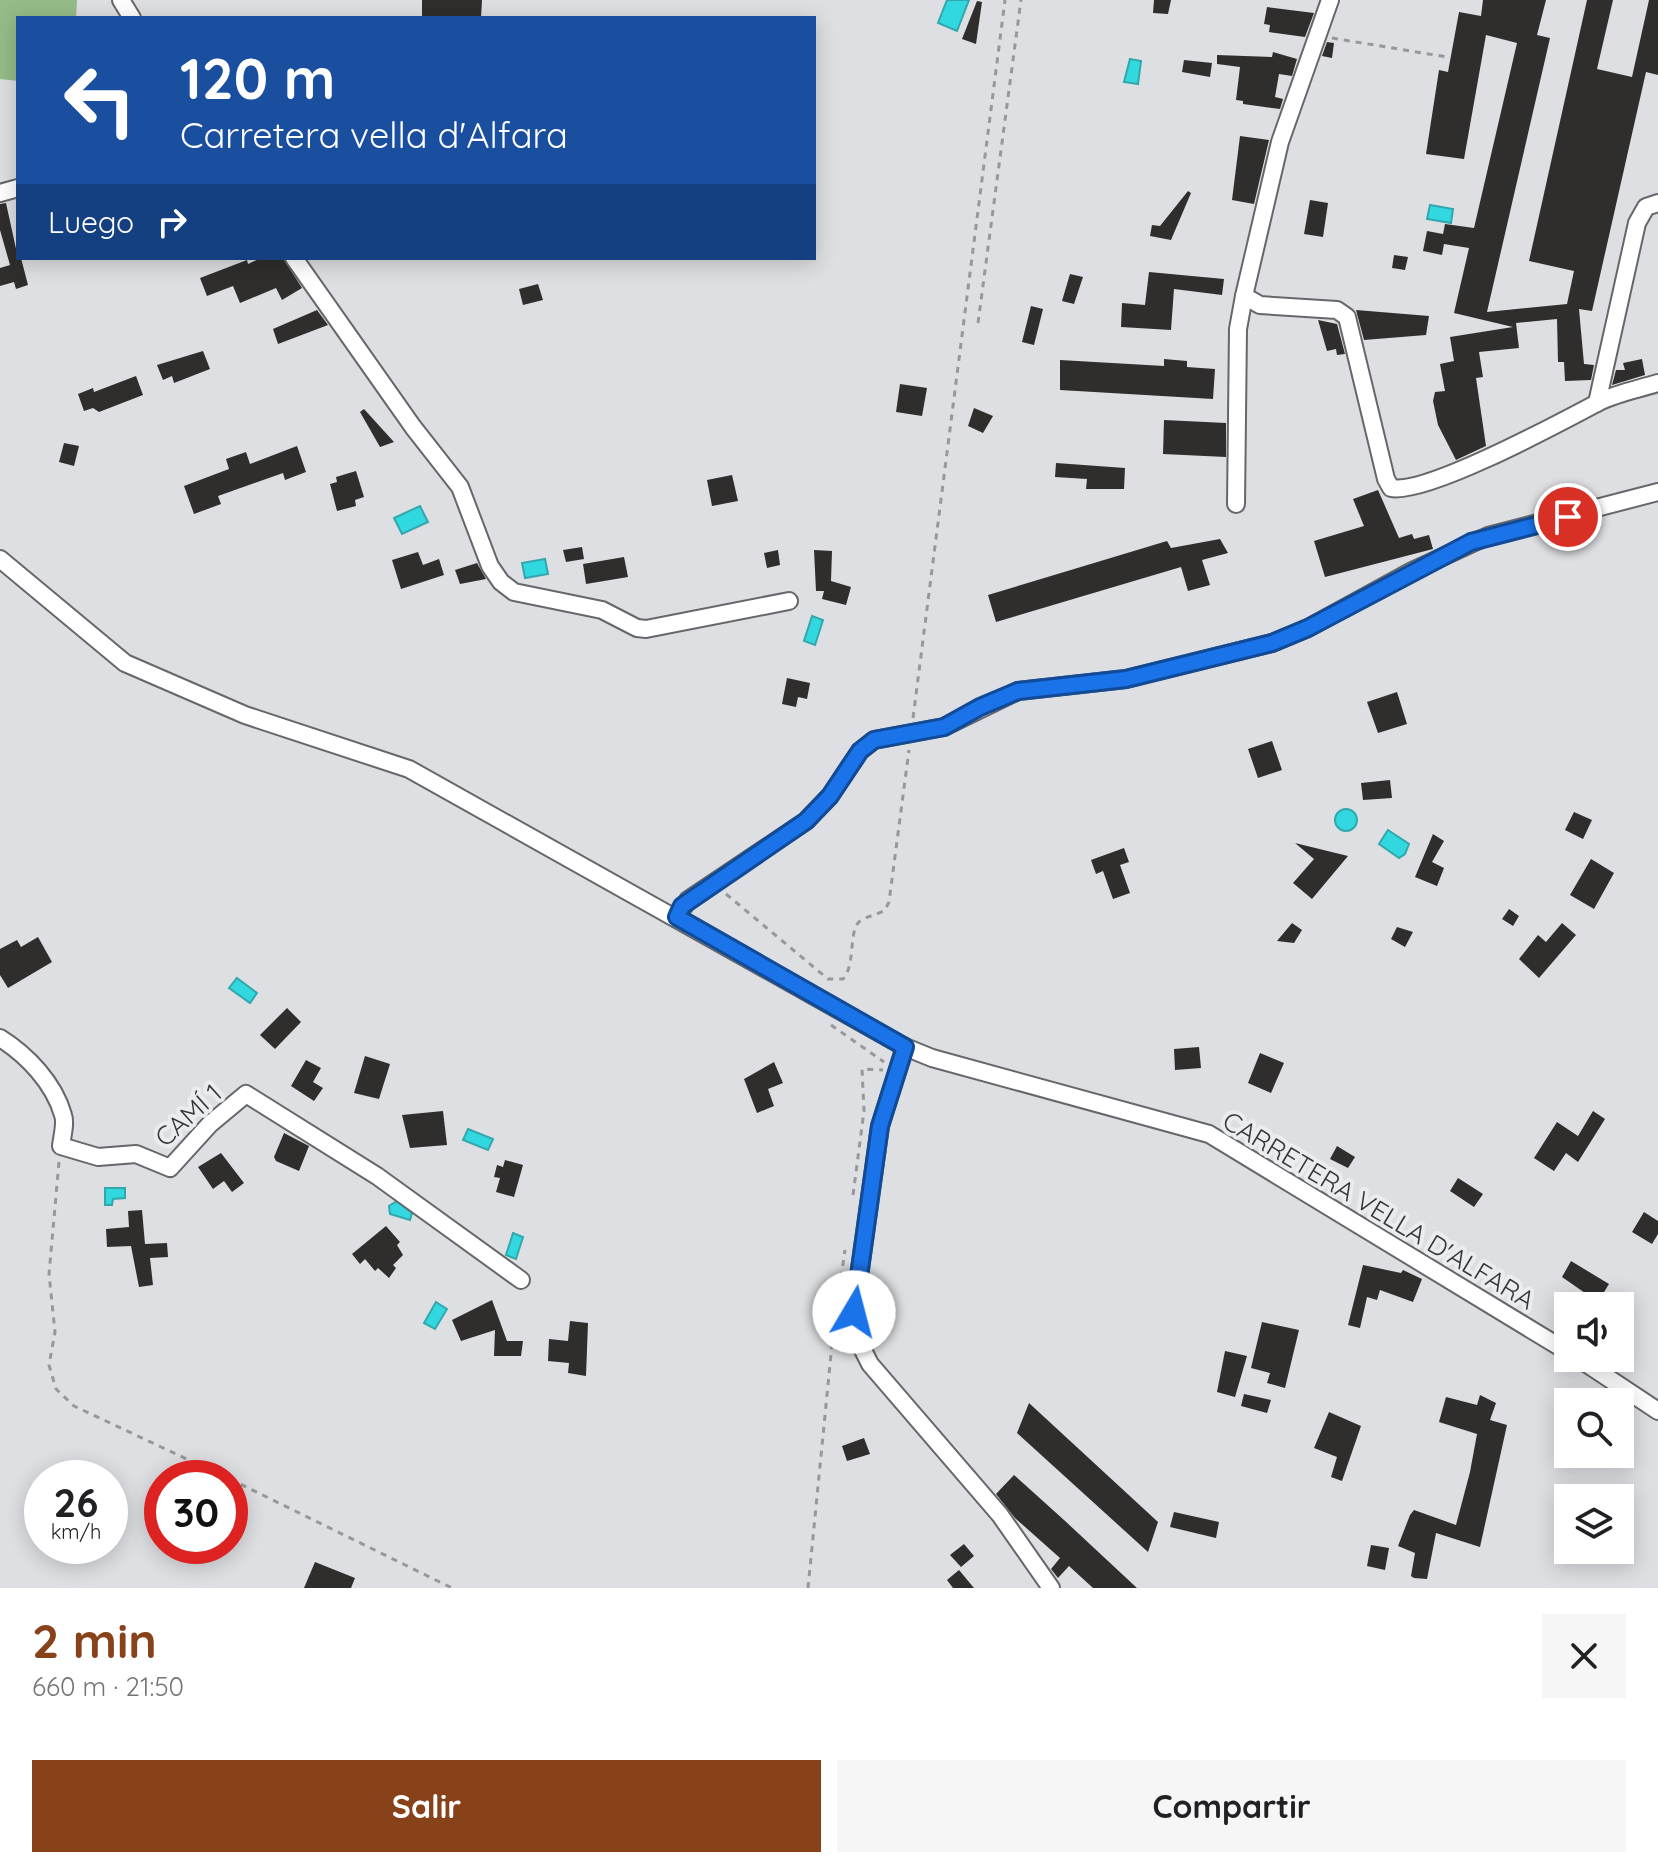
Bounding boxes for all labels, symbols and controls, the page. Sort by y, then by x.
text: 120 m [180,43,335,113]
icon: left [48,48,152,152]
text: Carretera vella d'Alfara [180,112,568,157]
icon: right [150,200,194,244]
text: Luego [48,203,134,241]
pin [1534,483,1602,551]
icon: arrive [1546,495,1590,539]
street label: CAMÍ 1 [148,1076,228,1154]
street label: CARRETERA VELLA D'ALFARA [1217,1104,1541,1316]
position arrow [812,1270,896,1354]
map controls [1554,1292,1634,1564]
button: sound [1554,1292,1634,1372]
button: search [1554,1388,1634,1468]
speed limit sign: 30 [144,1460,248,1564]
text: 26 [54,1477,98,1527]
button: layers [1554,1484,1634,1564]
text: km/h [51,1519,101,1544]
text: 2 min [32,1610,157,1670]
button: close [1542,1614,1626,1698]
text: 660 m · 21:50 [32,1670,184,1703]
button: Salir [32,1760,821,1852]
button: Compartir [837,1760,1626,1852]

